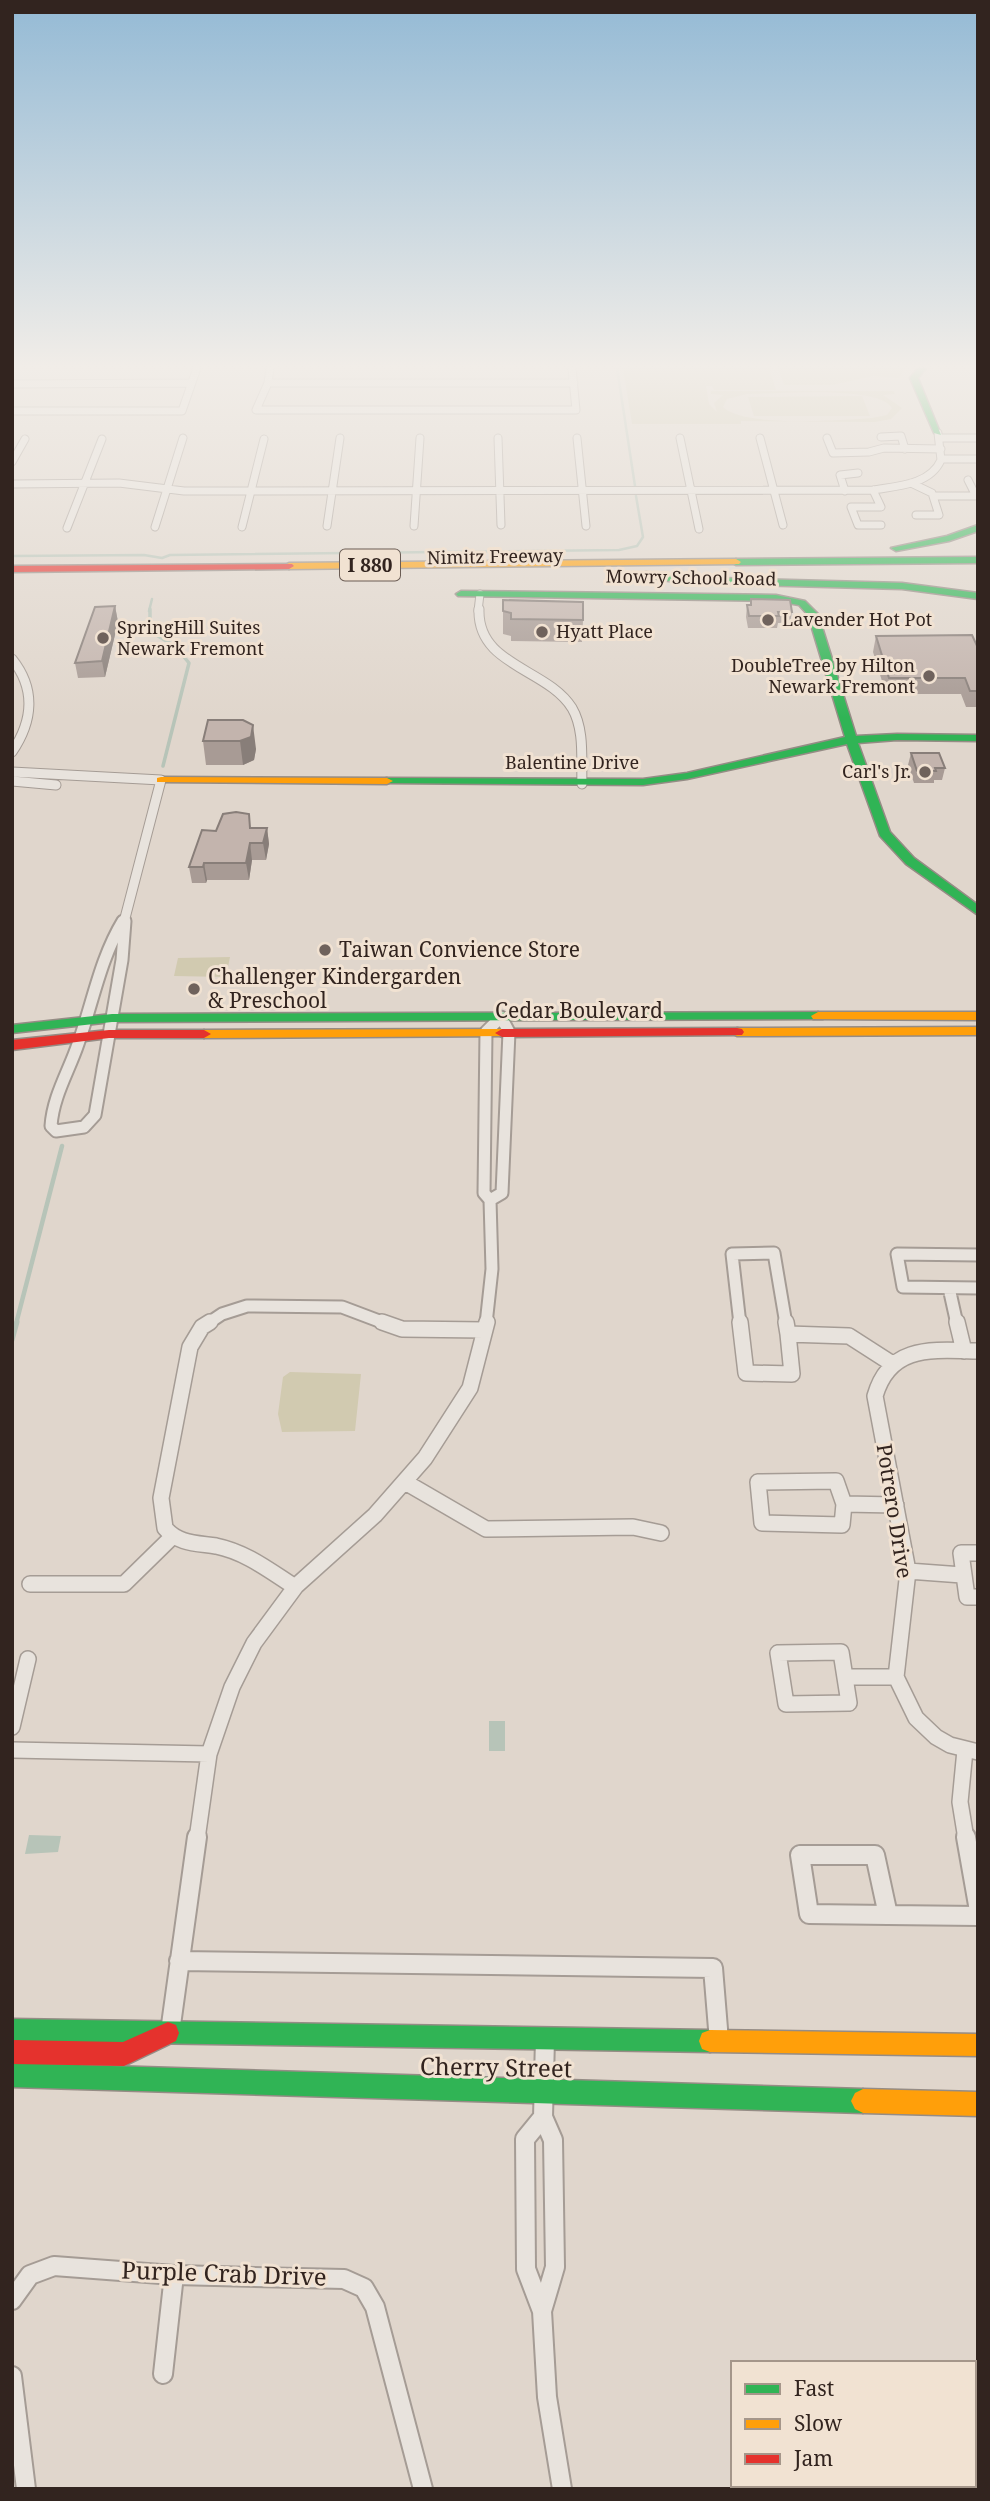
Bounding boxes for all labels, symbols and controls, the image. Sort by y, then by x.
street label: Nimitz Freeway [427,543,564,569]
road number: I 880 [340,550,400,580]
street label: Mowry School Road [606,564,777,590]
place label: Lavender Hot Pot [782,607,932,631]
marker: Lavender Hot Pot [760,612,776,628]
place label: SpringHill Suites Newark Fremont [117,615,264,660]
place label: Hyatt Place [556,619,653,643]
marker: Hyatt Place [534,624,550,640]
marker: SpringHill Suites Newark Fremont [95,630,111,646]
place label: DoubleTree by Hilton Newark Fremont [731,653,915,698]
marker: DoubleTree by Hilton Newark Fremont [921,668,937,684]
street label: Balentine Drive [505,750,639,774]
place label: Carl's Jr. [842,759,911,783]
marker: Carl's Jr. [917,764,933,780]
place label: Taiwan Convience Store [339,935,580,963]
marker: Taiwan Convience Store [317,942,333,958]
place label: Challenger Kindergarden & Preschool [208,962,461,1014]
marker: Challenger Kindergarden & Preschool [186,981,202,997]
street label: Cedar Boulevard [495,996,663,1024]
street label: Potrero Drive [871,1441,919,1580]
street label: Cherry Street [420,2049,572,2084]
street label: Purple Crab Drive [121,2252,327,2293]
legend [731,2361,976,2487]
text: Fast [794,2374,834,2402]
text: Slow [794,2409,843,2437]
text: Jam [793,2444,833,2472]

